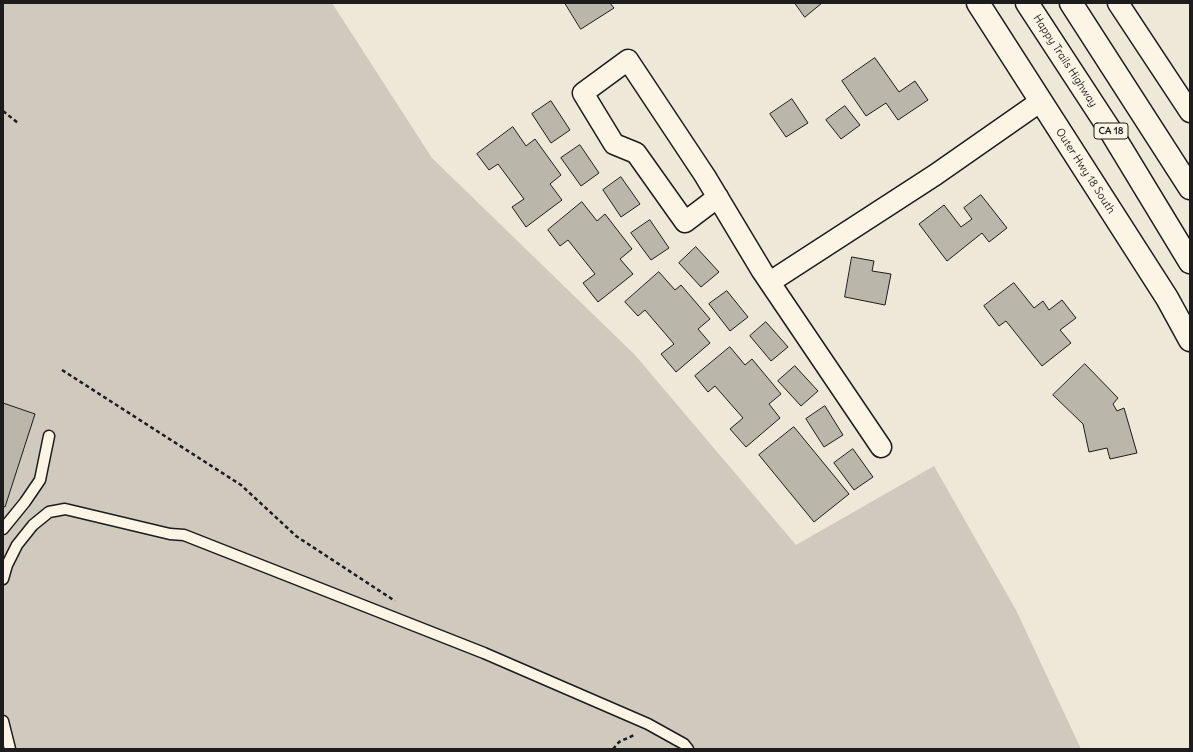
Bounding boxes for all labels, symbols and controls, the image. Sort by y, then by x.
street label: Happy Trails Highway [1030,12,1100,110]
road number: CA 18 [1094,123,1128,139]
street label: Outer Hwy 18 South [1052,126,1118,216]

